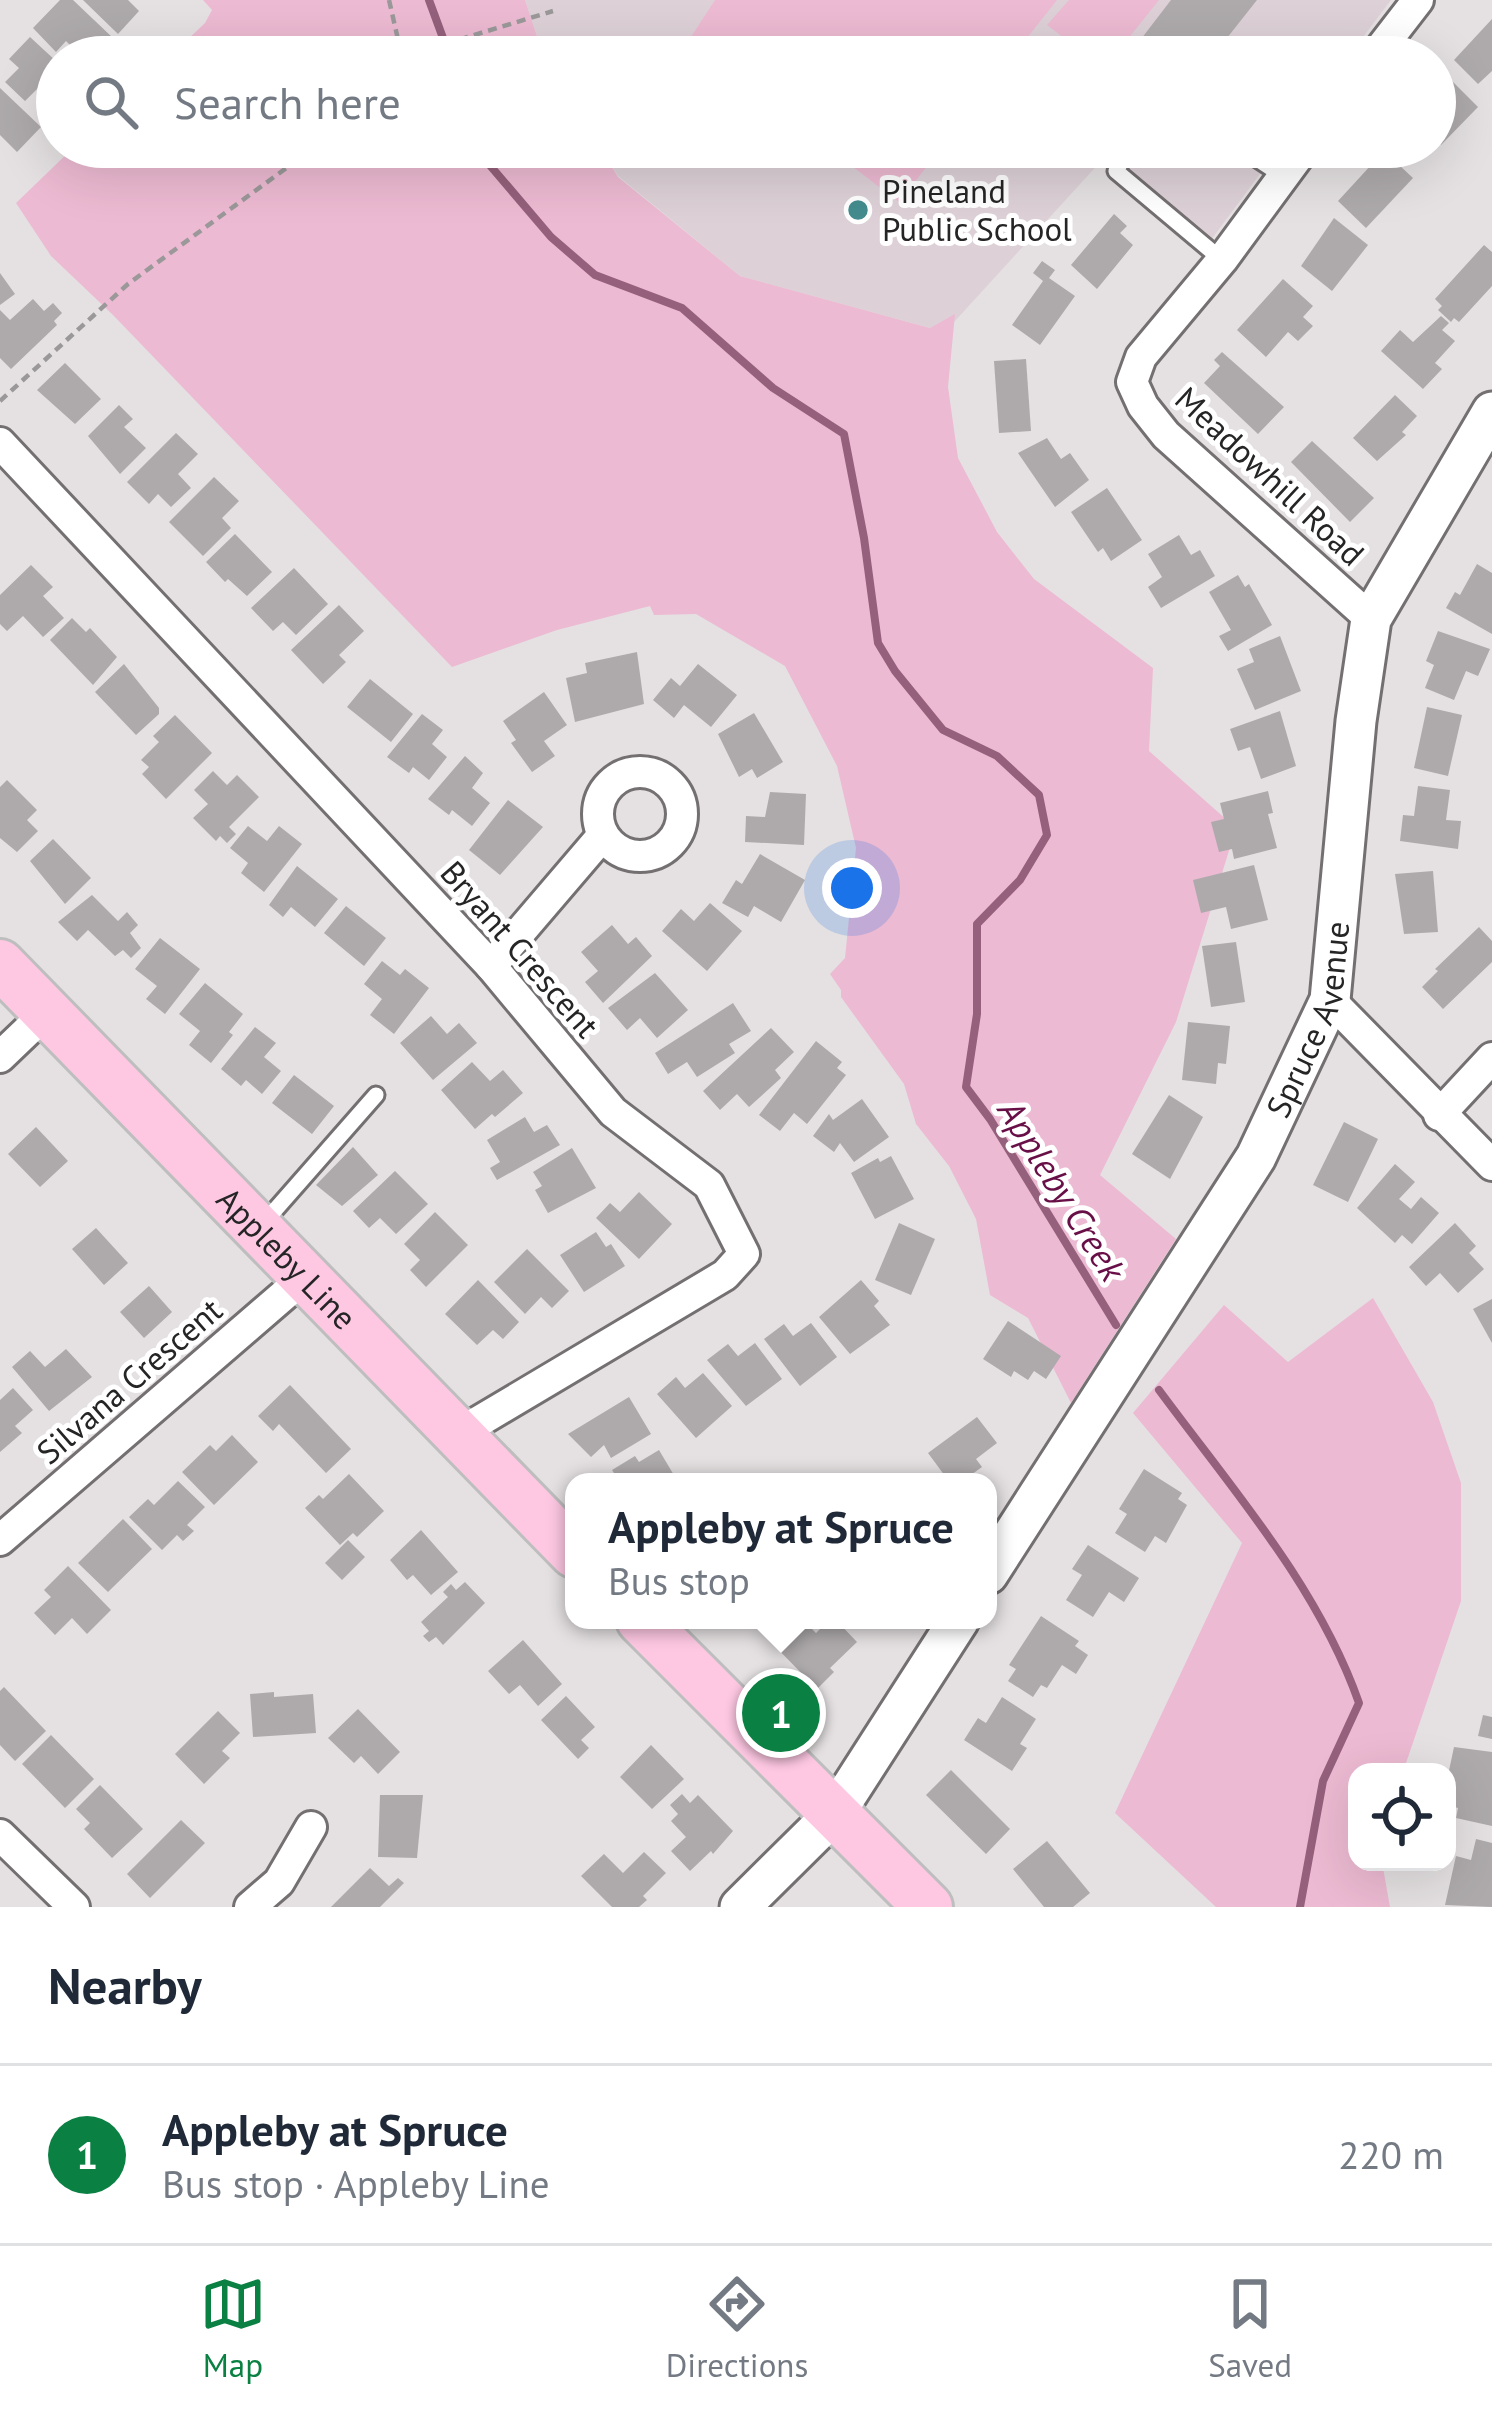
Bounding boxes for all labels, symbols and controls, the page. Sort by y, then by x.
search box [36,36,1456,168]
icon: search [78,69,144,135]
text: Search here [174,73,401,131]
place label: Pineland Public School [882,169,1072,250]
marker: Pineland Public School [845,197,871,223]
street label: Meadowhill Road [1167,377,1374,574]
street label: Bryant Crescent [432,851,609,1046]
your location [822,858,882,918]
street label: Spruce Avenue [1256,919,1358,1124]
water label: Appleby Creek [987,1089,1138,1291]
street label: Appleby Line [208,1178,366,1338]
street label: Silvana Crescent [27,1288,230,1473]
popup [565,1473,997,1629]
text: Appleby at Spruce [608,1497,954,1555]
text: Bus stop [608,1555,750,1606]
pin: 1 [742,1668,820,1758]
map controls [1348,1763,1456,1871]
button: locate [1348,1763,1456,1871]
text: Nearby [48,1952,202,2018]
text: Appleby at Spruce [162,2100,508,2158]
text: 1 [76,2129,98,2180]
text: 220 m [1338,2129,1444,2180]
text: Bus stop · Appleby Line [162,2158,550,2209]
tab: Map [200,2271,266,2386]
tab: Directions [666,2271,808,2386]
tab: Saved [1208,2271,1292,2386]

